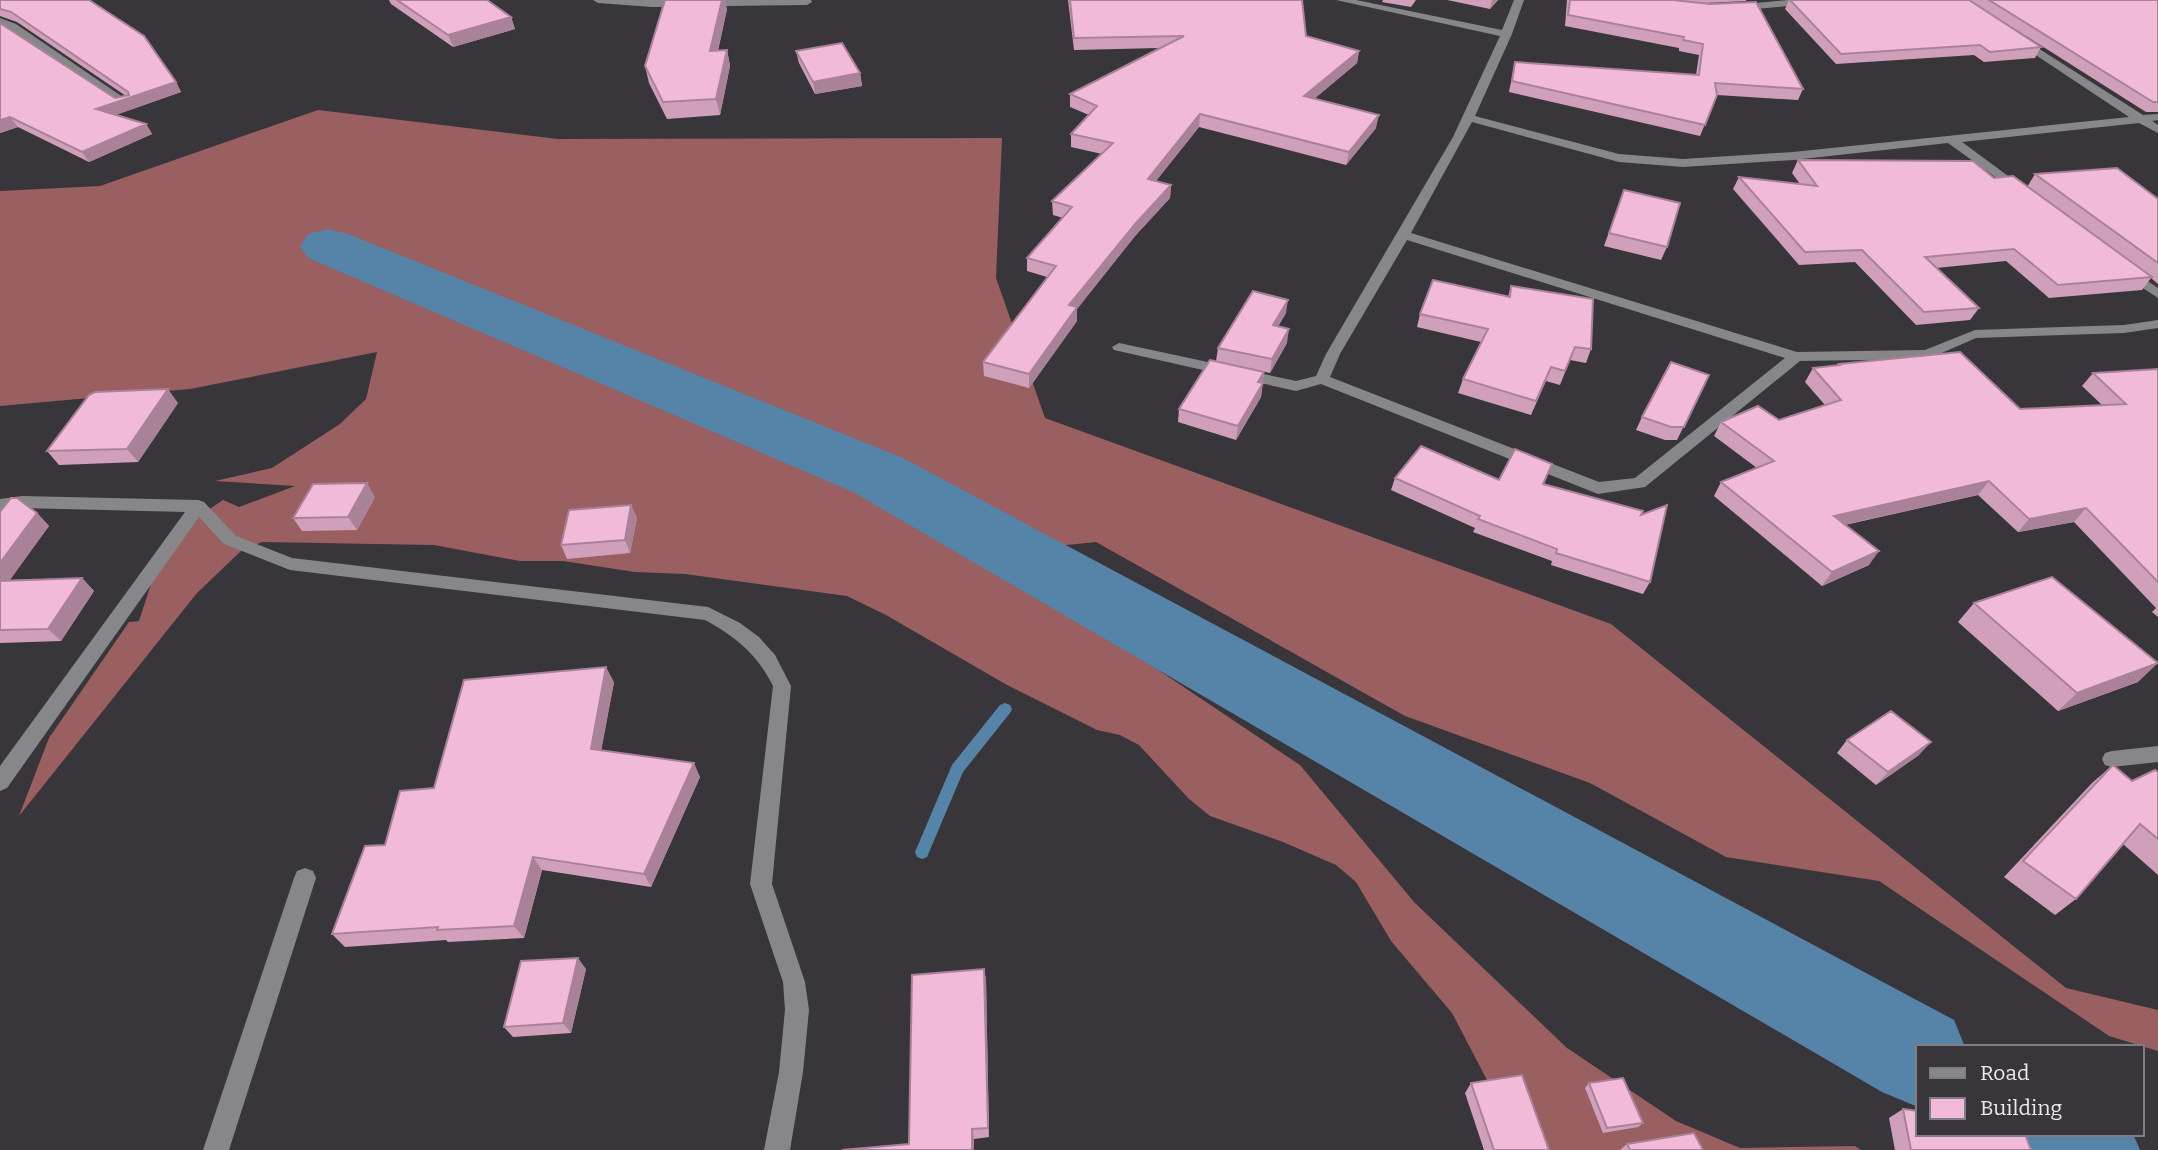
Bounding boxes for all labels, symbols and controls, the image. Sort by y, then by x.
legend [1916,1045,2144,1136]
text: Road [1980,1060,2029,1086]
text: Building [1980,1095,2063,1121]

